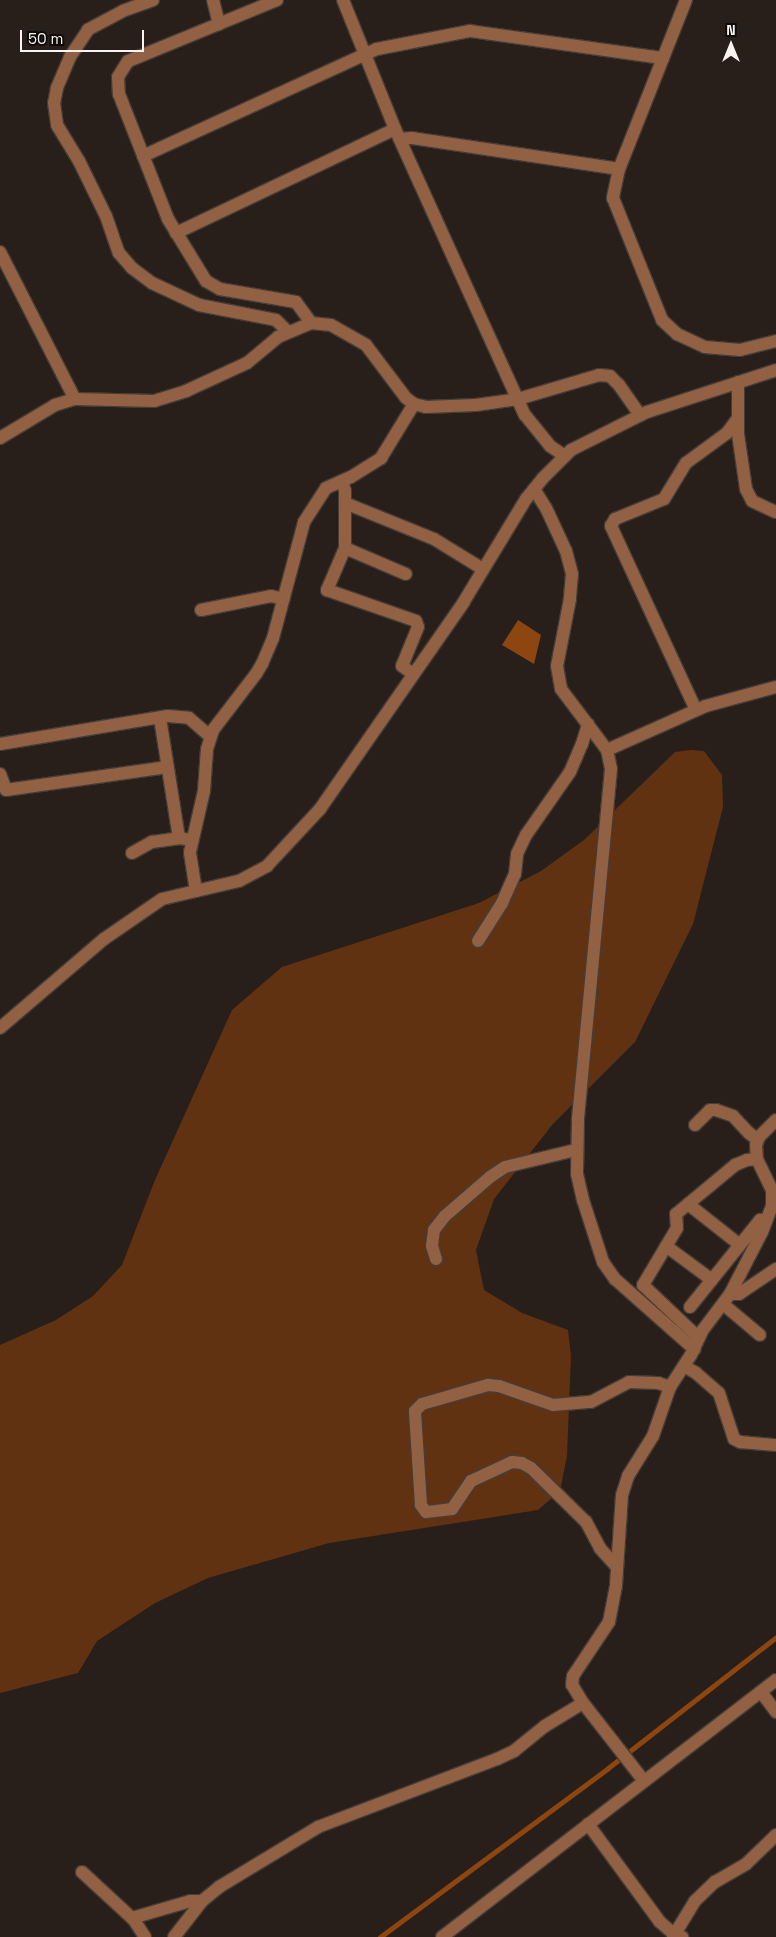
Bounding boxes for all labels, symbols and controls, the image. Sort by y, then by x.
scale bar [22,20,146,52]
north arrow [706,20,756,70]
text: N [726,21,736,39]
text: 50 m [28,29,63,48]

